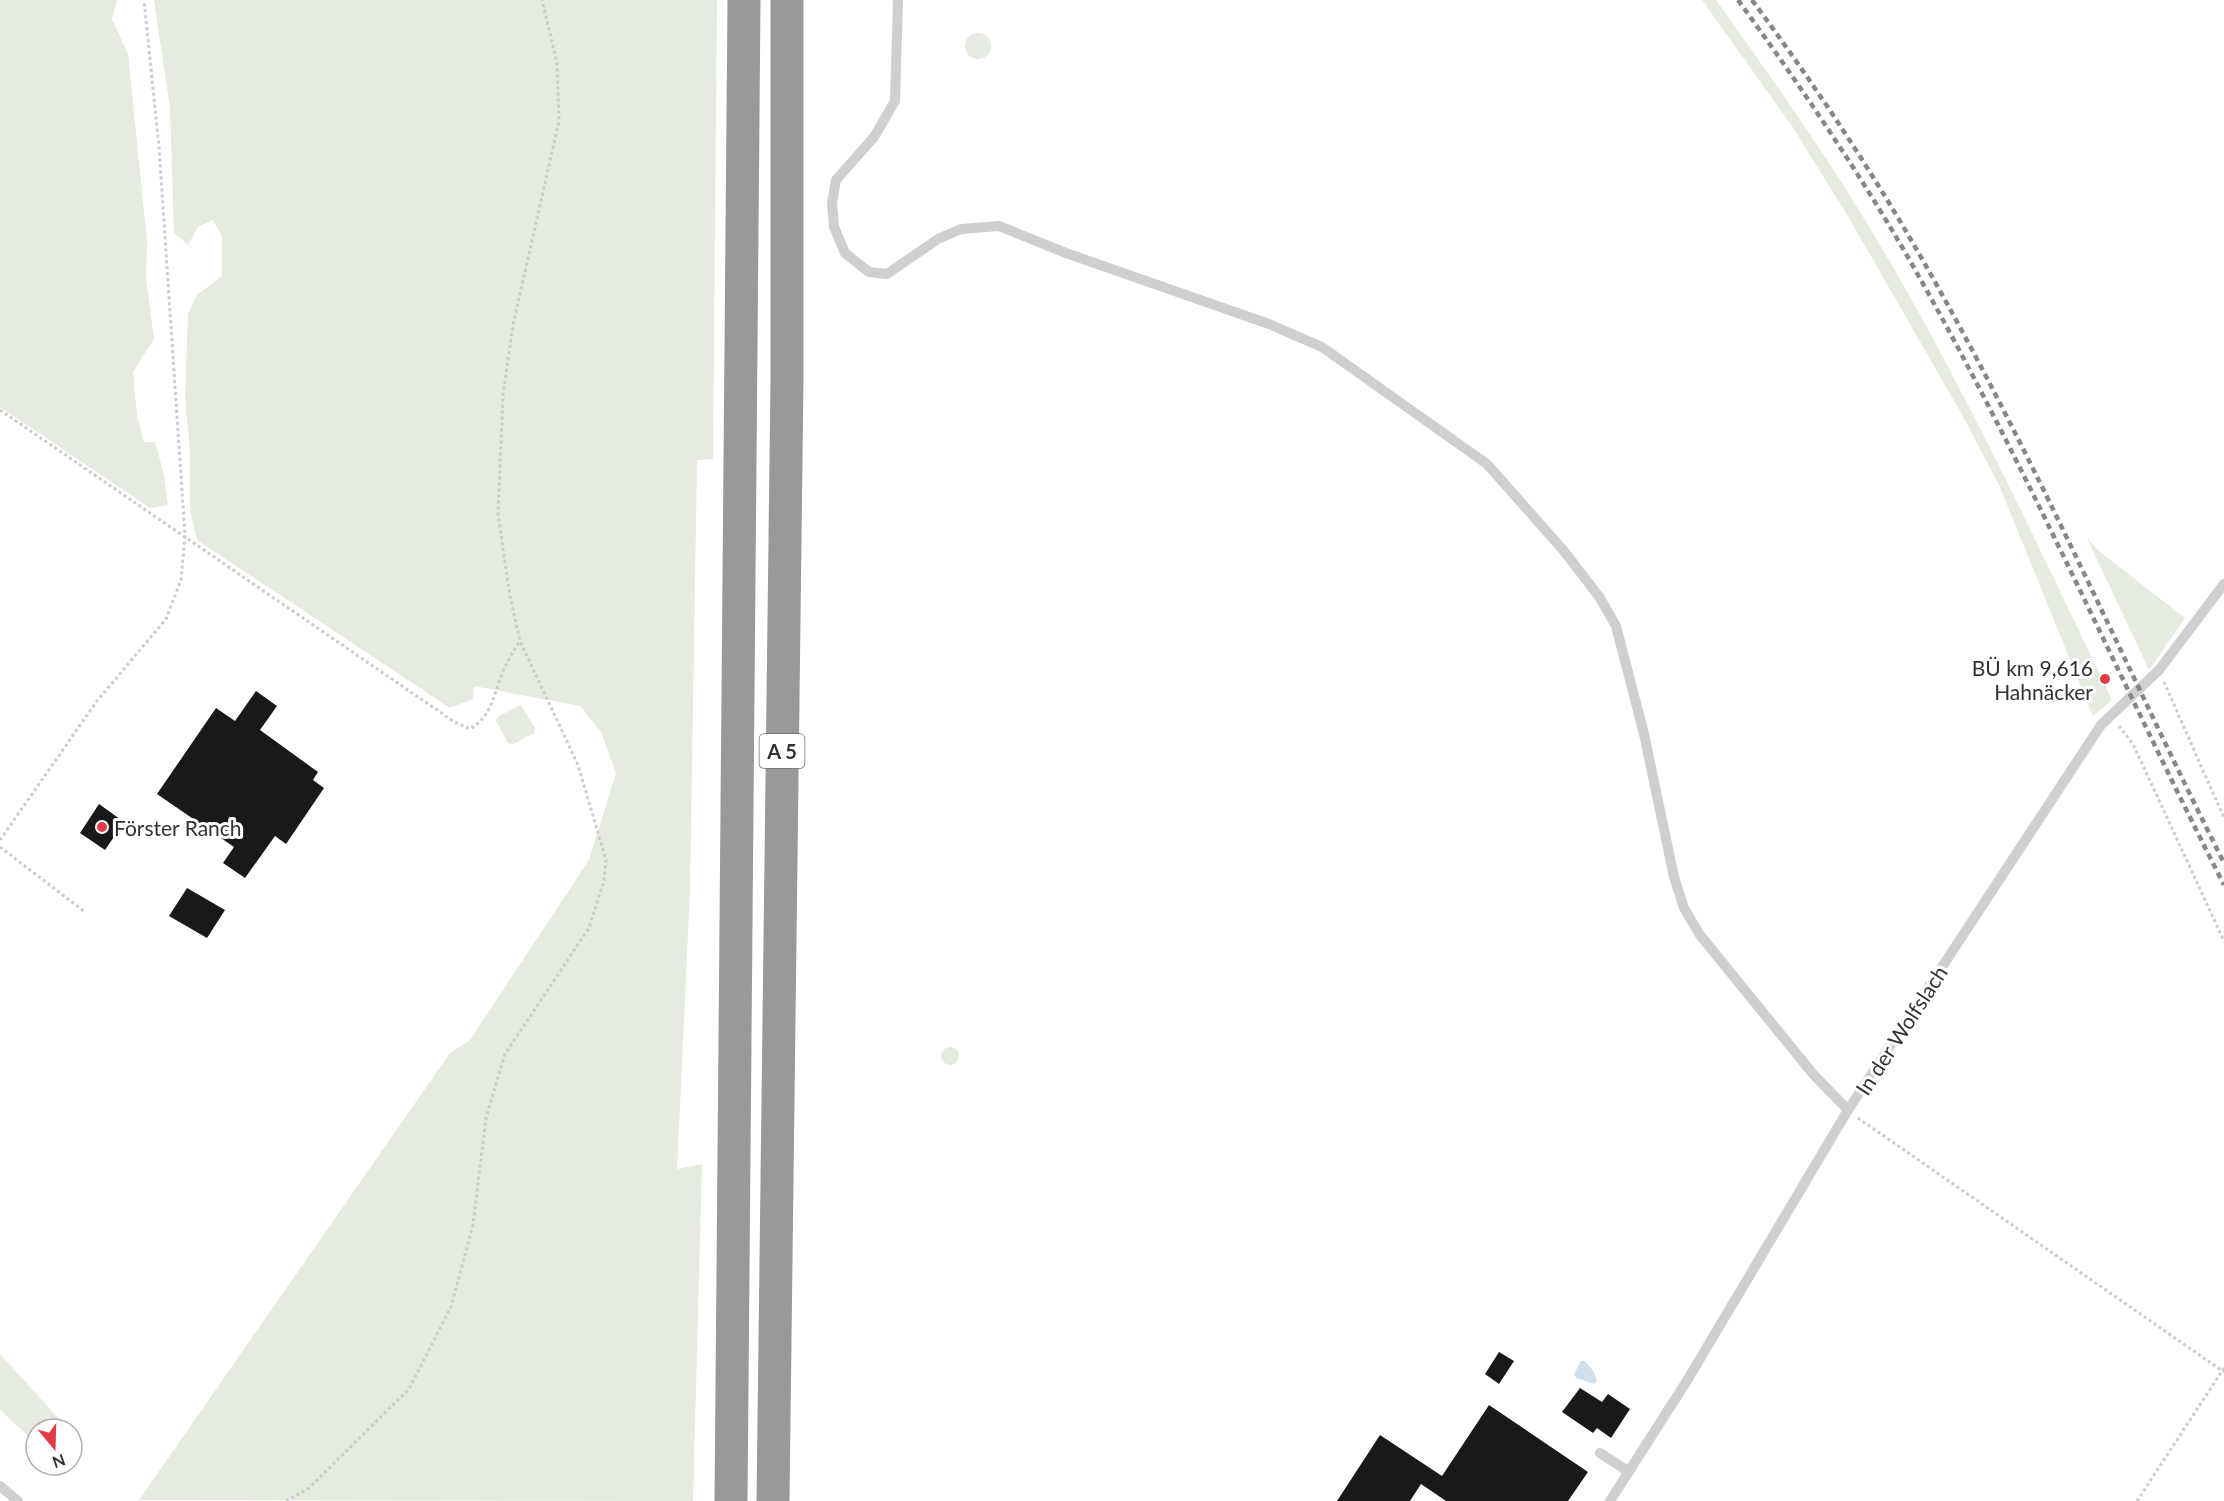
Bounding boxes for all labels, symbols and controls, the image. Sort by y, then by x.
place label: BÜ km 9,616 Hahnäcker [1972,655,2093,704]
marker: BÜ km 9,616 Hahnäcker [2098,672,2112,686]
road number: A 5 [760,734,804,768]
place label: Förster Ranch [114,815,242,840]
marker: Förster Ranch [95,820,109,834]
street label: In der Wolfslach [1850,961,1952,1099]
north arrow [24,1417,84,1477]
text: N [50,1451,68,1473]

